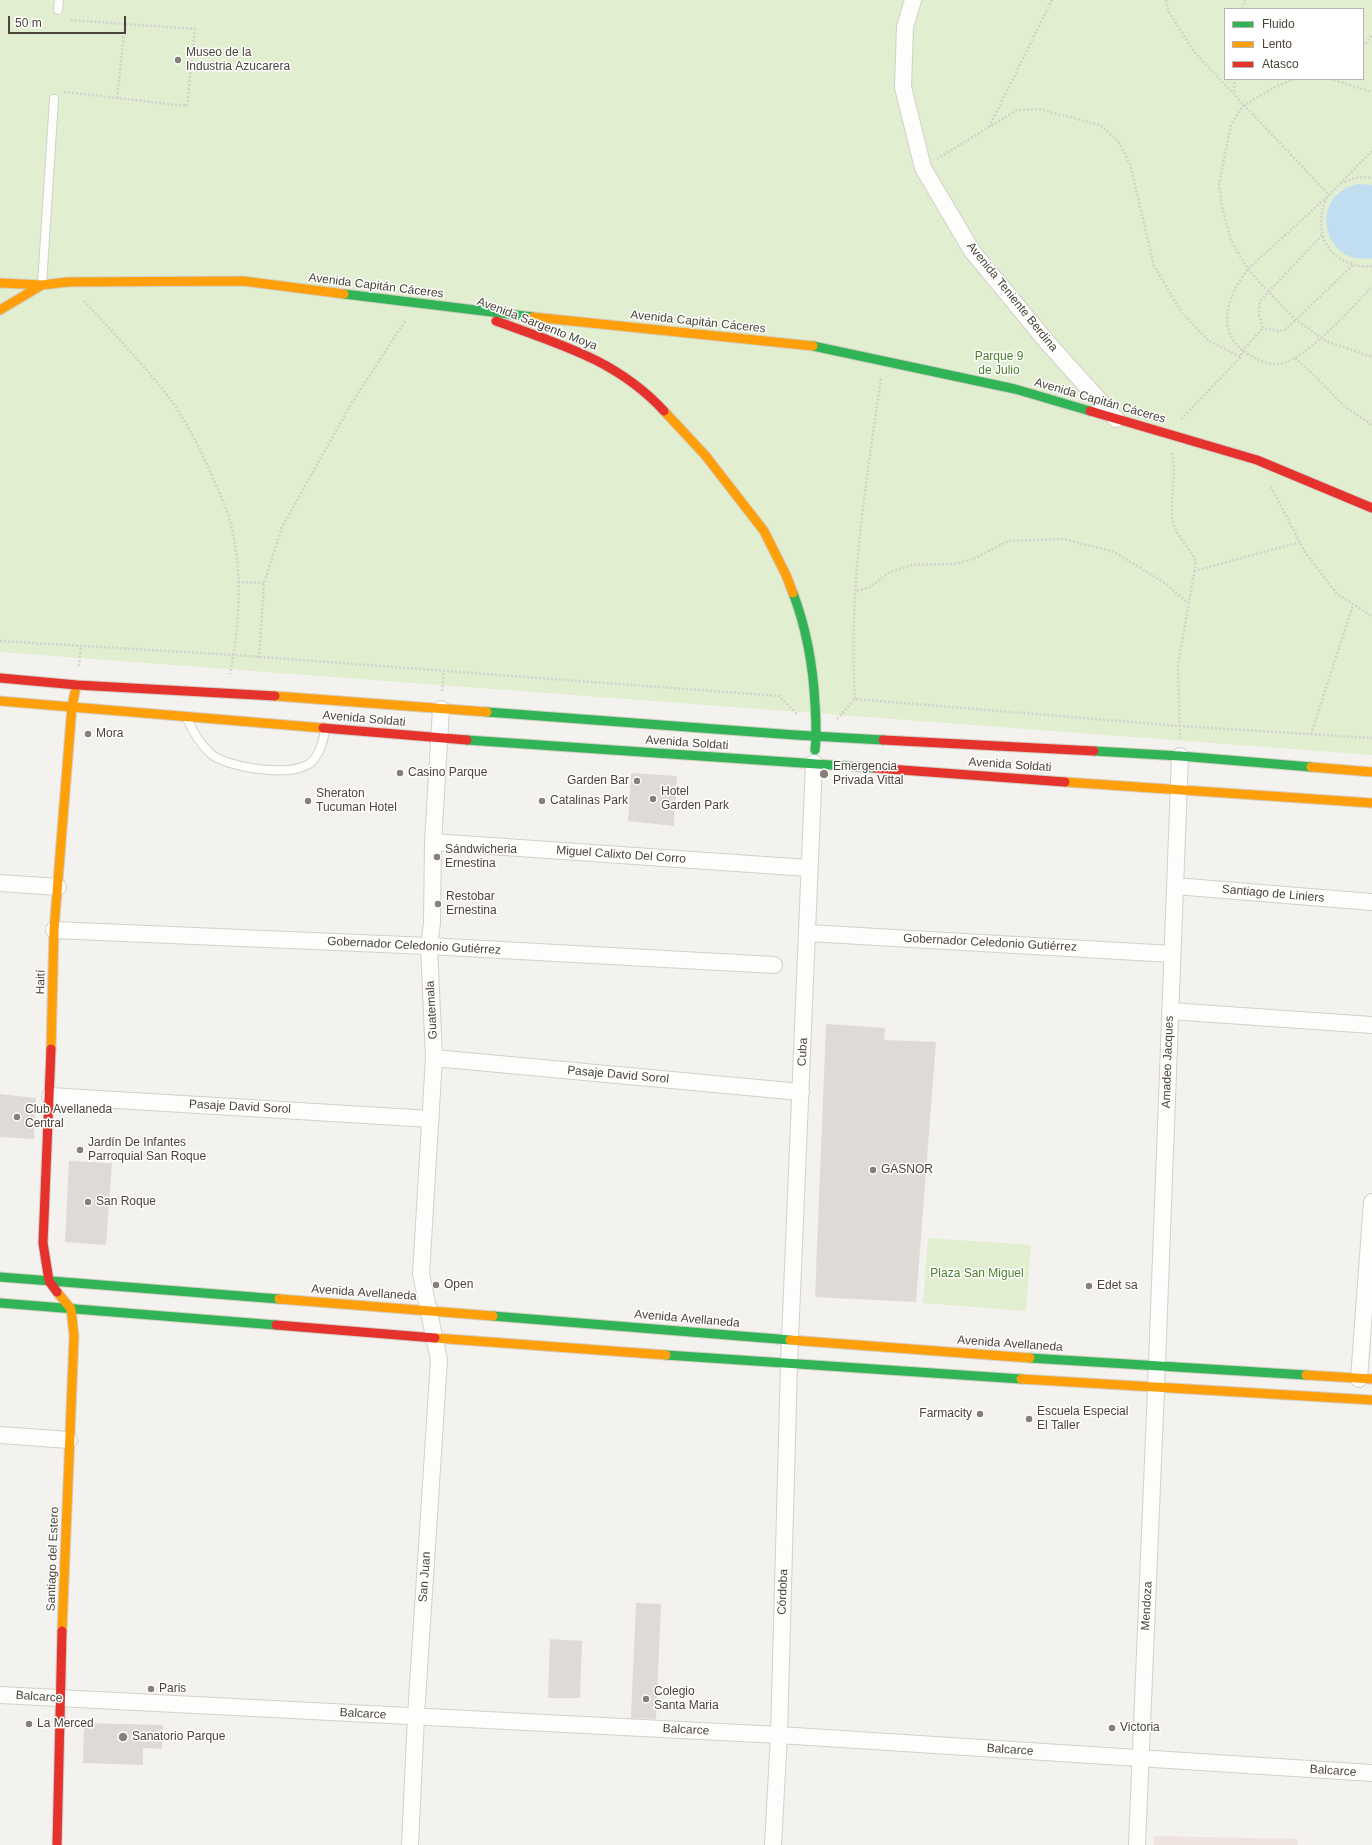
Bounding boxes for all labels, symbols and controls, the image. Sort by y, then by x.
scale bar [10,8,128,34]
legend [1224,8,1364,80]
text: 50 m [15,16,42,30]
text: Fluido [1262,17,1295,31]
text: Lento [1262,37,1292,51]
place label: Museo de la Industria Azucarera [186,46,290,74]
marker: Museo de la Industria Azucarera [173,55,183,65]
text: Atasco [1262,57,1299,71]
street label: Avenida Teniente Berdina [963,239,1061,355]
street label: Avenida Capitán Cáceres [308,271,444,301]
street label: Avenida Sargento Moya [475,294,599,354]
street label: Avenida Capitán Cáceres [630,308,766,336]
park label: Parque 9 de Julio [975,350,1023,378]
street label: Avenida Capitán Cáceres [1033,375,1167,427]
street label: Avenida Soldati [322,708,406,730]
place label: Mora [96,727,123,741]
marker: Mora [83,729,93,739]
street label: Avenida Soldati [645,733,729,753]
street label: Avenida Soldati [968,755,1052,775]
place label: Emergencia Privada Vittal [833,760,903,788]
place label: Casino Parque [408,766,487,780]
marker: Casino Parque [395,768,405,778]
marker: Emergencia Privada Vittal [818,768,830,780]
place label: Garden Bar [567,774,629,788]
marker: Garden Bar [632,776,642,786]
place label: Hotel Garden Park [661,785,729,813]
place label: Sheraton Tucuman Hotel [316,787,397,815]
place label: Catalinas Park [550,794,628,808]
marker: Hotel Garden Park [648,794,658,804]
marker: Sheraton Tucuman Hotel [303,796,313,806]
marker: Catalinas Park [537,796,547,806]
place label: Sándwicheria Ernestina [445,843,517,871]
street label: Miguel Calixto Del Corro [556,843,686,867]
marker: Sándwicheria Ernestina [432,852,442,862]
street label: Santiago de Liniers [1221,882,1325,906]
place label: Restobar Ernestina [446,890,497,918]
marker: Restobar Ernestina [433,899,443,909]
street label: Gobernador Celedonio Gutiérrez [903,931,1077,955]
street label: Gobernador Celedonio Gutiérrez [327,934,501,958]
street label: Haití [34,970,48,994]
street label: Guatemala [423,980,441,1040]
street label: Amadeo Jacques [1159,1015,1177,1109]
street label: Cuba [795,1037,811,1067]
street label: Pasaje David Sorol [567,1063,669,1087]
street label: Pasaje David Sorol [189,1097,291,1117]
place label: Club Avellaneda Central [25,1103,112,1131]
marker: Club Avellaneda Central [12,1112,22,1122]
place label: Jardín De Infantes Parroquial San Roque [88,1136,206,1164]
marker: Jardín De Infantes Parroquial San Roque [75,1145,85,1155]
place label: GASNOR [881,1163,933,1177]
marker: GASNOR [868,1165,878,1175]
place label: San Roque [96,1195,156,1209]
marker: San Roque [83,1197,93,1207]
park label: Plaza San Miguel [930,1267,1024,1281]
place label: Open [444,1278,473,1292]
place label: Edet sa [1097,1279,1138,1293]
marker: Open [431,1280,441,1290]
marker: Edet sa [1084,1281,1094,1291]
street label: Avenida Avellaneda [311,1282,417,1304]
street label: Avenida Avellaneda [634,1307,740,1331]
street label: Avenida Avellaneda [957,1333,1063,1355]
place label: Escuela Especial El Taller [1037,1405,1128,1433]
place label: Farmacity [919,1407,972,1421]
marker: Farmacity [975,1409,985,1419]
marker: Escuela Especial El Taller [1024,1414,1034,1424]
street label: Santiago del Estero [44,1506,62,1612]
street label: San Juan [416,1551,434,1603]
street label: Córdoba [775,1569,791,1615]
street label: Mendoza [1139,1581,1155,1631]
place label: Paris [159,1682,186,1696]
marker: Paris [146,1684,156,1694]
place label: Colegio Santa Maria [654,1685,719,1713]
street label: Balcarce [15,1688,63,1706]
marker: Colegio Santa Maria [641,1694,651,1704]
street label: Balcarce [339,1706,387,1722]
place label: La Merced [37,1717,94,1731]
marker: La Merced [24,1719,34,1729]
place label: Victoria [1120,1721,1160,1735]
street label: Balcarce [662,1722,710,1738]
marker: Victoria [1107,1723,1117,1733]
place label: Sanatorio Parque [132,1730,225,1744]
marker: Sanatorio Parque [117,1731,129,1743]
street label: Balcarce [986,1741,1034,1759]
street label: Balcarce [1309,1762,1357,1780]

